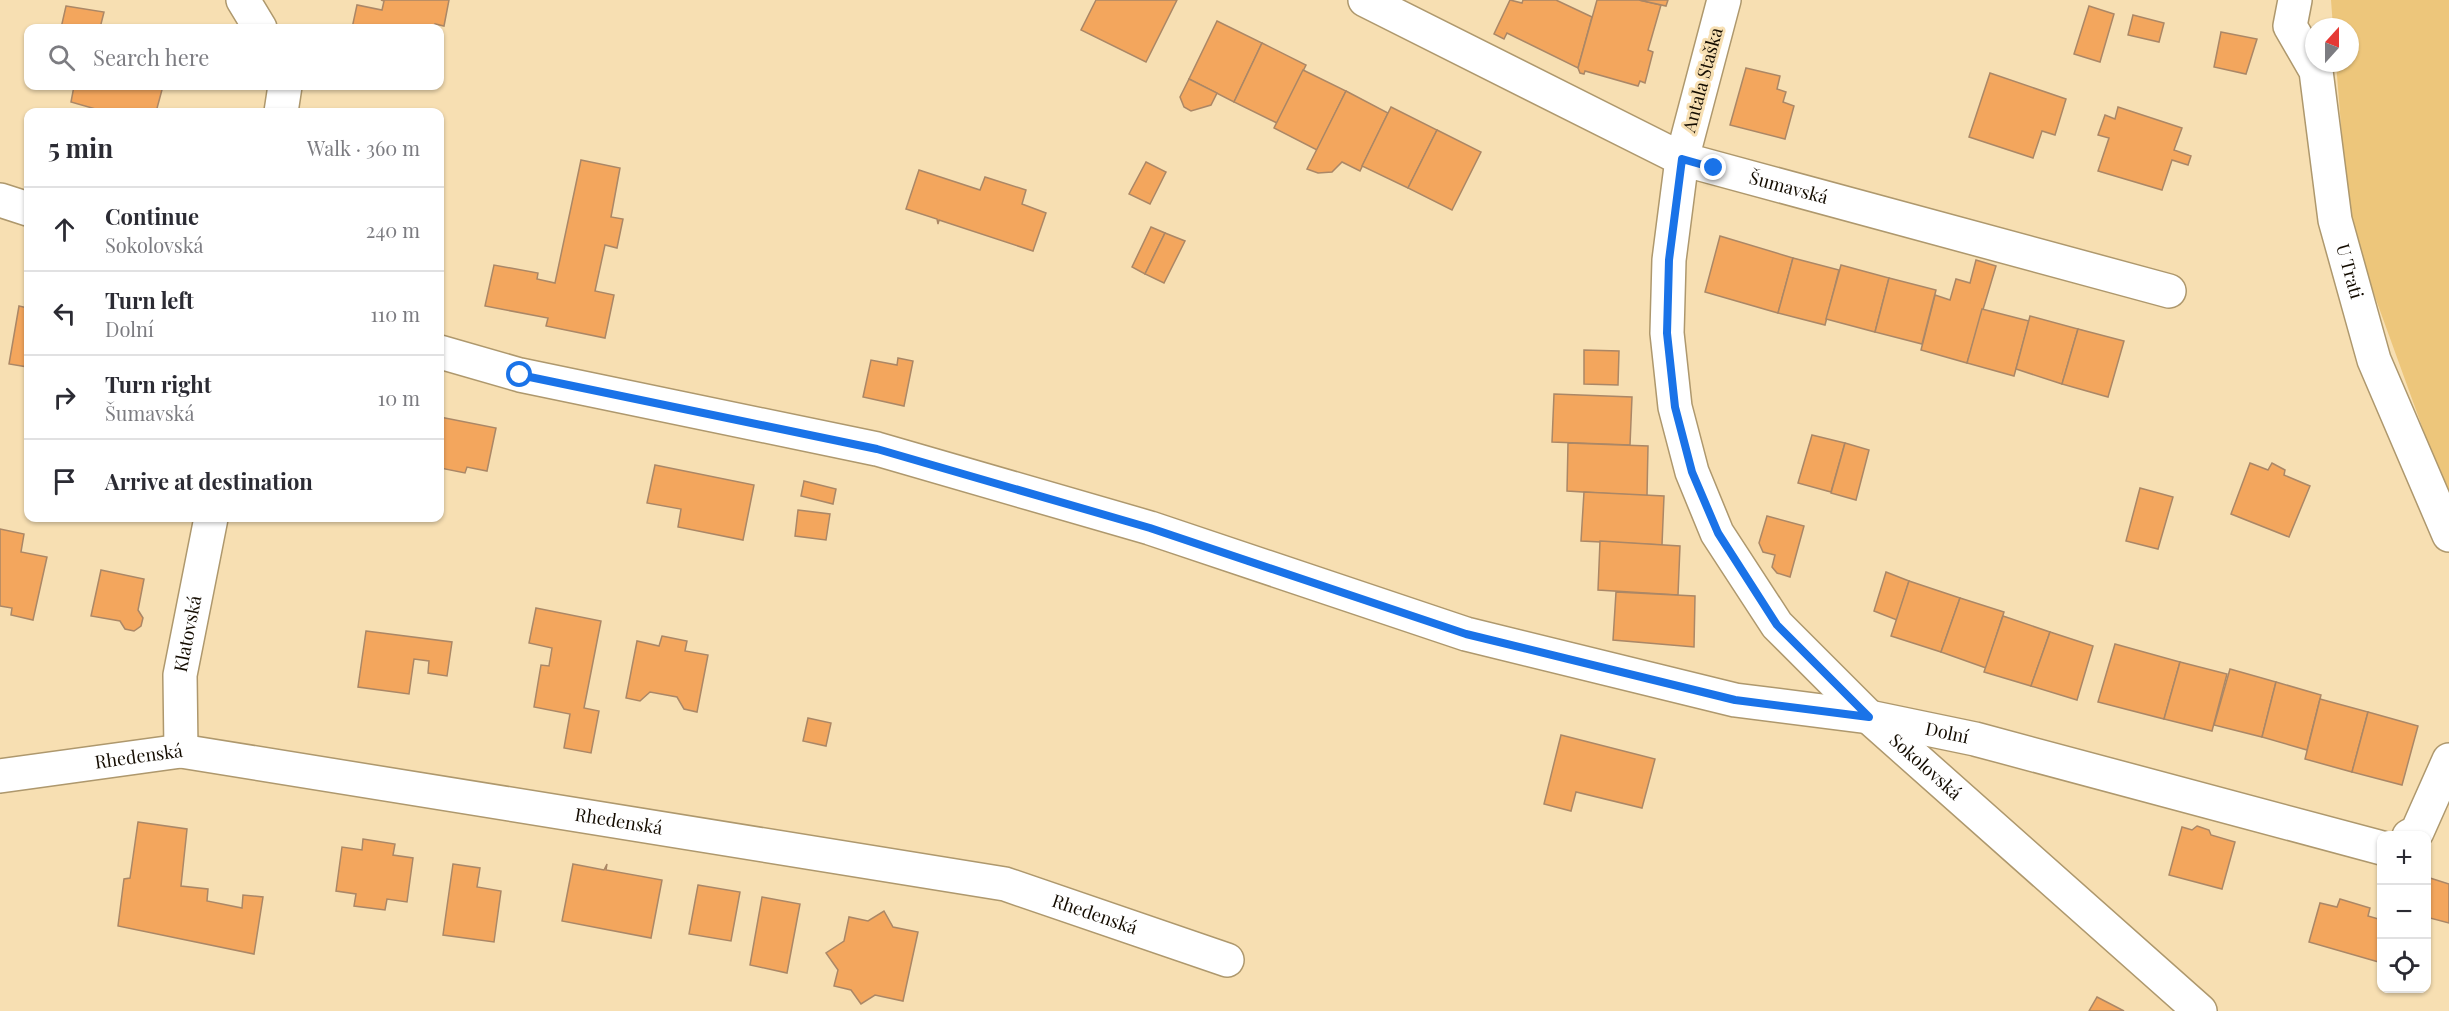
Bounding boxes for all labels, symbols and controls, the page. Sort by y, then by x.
north arrow [2305,18,2359,72]
search box [24,24,444,90]
street label: Antala Staška [1676,25,1728,136]
icon: search [45,41,78,74]
text: Search here [93,42,209,72]
text: 5 min [48,130,113,165]
text: Walk · 360 m [307,134,420,161]
route end [1700,154,1726,180]
street label: Šumavská [1747,165,1831,209]
text: Continue [105,201,199,231]
icon: ahead [48,213,81,246]
text: 240 m [366,216,420,243]
text: Sokolovská [105,231,203,258]
street label: U Trati [2331,241,2369,301]
text: Turn left [105,285,194,315]
icon: left [48,297,81,330]
text: 110 m [370,300,420,327]
text: Dolní [105,315,154,342]
route start [506,361,532,387]
text: Turn right [105,369,211,399]
icon: right [48,381,81,414]
text: 10 m [378,384,420,411]
text: Šumavská [105,399,194,426]
icon: arrive [48,465,81,498]
text: Arrive at destination [105,466,313,496]
street label: Klatovská [168,593,206,674]
street label: Dolní [1923,716,1971,748]
street label: Sokolovská [1885,728,1967,805]
street label: Rhedenská [93,738,184,774]
street label: Rhedenská [573,802,664,840]
map controls [2377,831,2431,993]
button: + [2377,831,2431,885]
button: − [2377,885,2431,939]
street label: Rhedenská [1049,888,1141,939]
button: locate [2377,939,2431,993]

